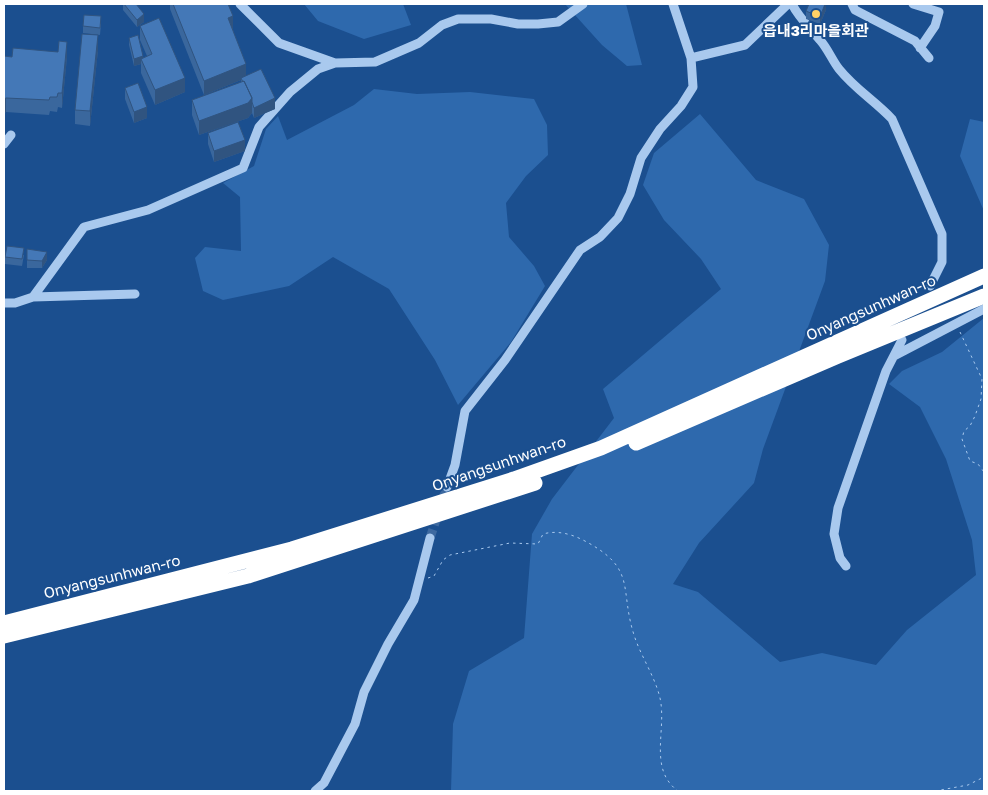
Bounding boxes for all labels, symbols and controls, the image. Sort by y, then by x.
marker: 읍내3리마을회관 [810,8,822,20]
place label: 읍내3리마을회관 [763,21,869,39]
street label: Onyangsunhwan-ro [803,270,938,344]
street label: Onyangsunhwan-ro [429,432,568,494]
street label: Onyangsunhwan-ro [42,550,182,602]

